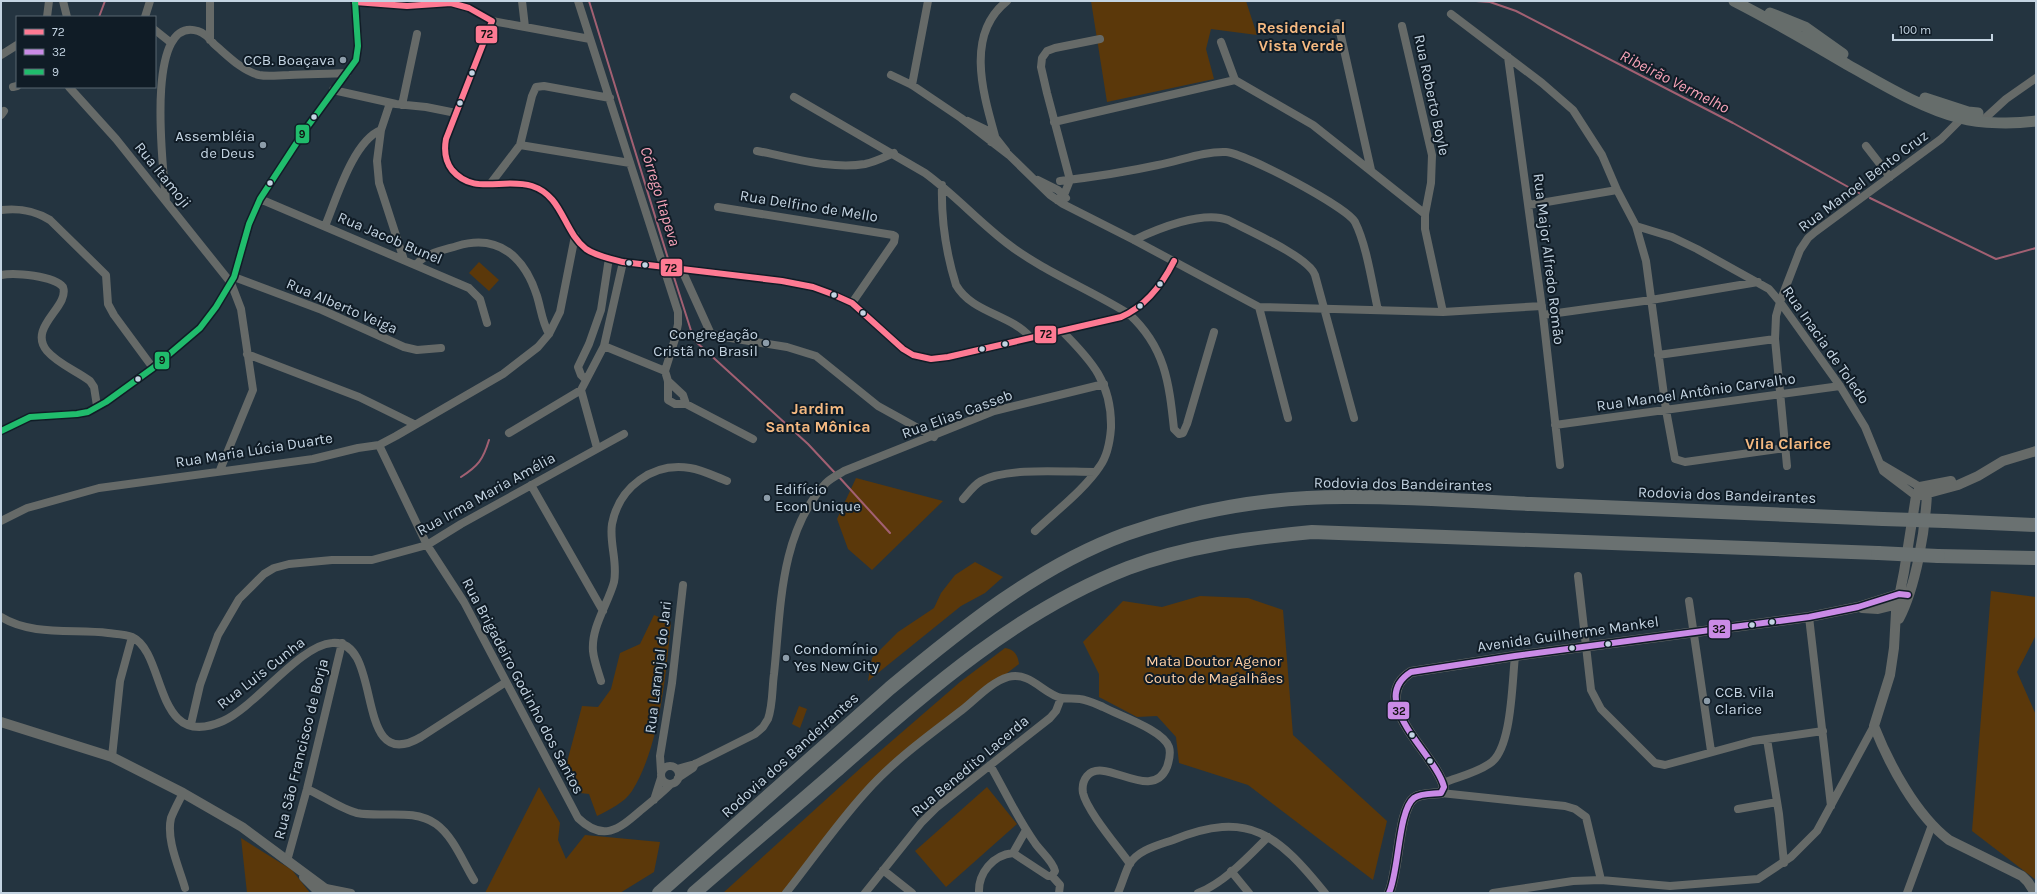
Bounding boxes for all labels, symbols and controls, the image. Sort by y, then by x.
legend [16,16,156,88]
scale bar [1893,16,1992,42]
district label: Residencial Vista Verde [1257,18,1345,55]
text: 100 m [1899,23,1931,37]
text: 72 [52,25,65,39]
line badge: 72 [475,25,498,44]
text: 72 [481,28,493,41]
street label: Rua Roberto Boyle [1410,33,1454,157]
text: 32 [52,45,66,59]
water label: Ribeirão Vermelho [1617,46,1733,117]
place label: CCB. Boaçava [243,51,335,69]
marker: CCB. Boaçava [338,55,348,65]
text: 9 [52,65,59,79]
unlabelled marker [467,68,477,78]
unlabelled marker [455,98,465,108]
unlabelled marker [309,112,319,122]
line badge: 9 [295,124,310,144]
street label: Rua Manoel Bento Cruz [1794,126,1932,236]
place label: Assembléia de Deus [175,127,255,162]
text: 9 [299,128,306,141]
street label: Rua Itamoji [131,138,195,212]
marker: Assembléia de Deus [258,140,268,150]
water label: Córrego Itapeva [636,144,685,248]
street label: Rua Major Alfredo Romão [1530,172,1568,346]
unlabelled marker [265,178,275,188]
street label: Rua Delfino de Mello [739,186,879,226]
street label: Rua Jacob Bunel [335,208,445,268]
unlabelled marker [624,258,634,268]
line badge: 72 [660,258,683,277]
unlabelled marker [640,260,650,270]
text: 72 [665,262,677,275]
street label: Rua Alberto Veiga [284,274,400,338]
unlabelled marker [1155,279,1165,289]
street label: Rua Inacia de Toledo [1779,283,1873,407]
unlabelled marker [829,290,839,300]
unlabelled marker [1135,301,1145,311]
unlabelled marker [858,308,868,318]
place label: Congregação Cristã no Brasil [653,325,758,360]
line badge: 72 [1034,325,1057,344]
text: 72 [1040,328,1052,341]
marker: Congregação Cristã no Brasil [761,338,771,348]
unlabelled marker [1000,339,1010,349]
unlabelled marker [977,344,987,354]
line badge: 9 [154,351,170,370]
text: 9 [159,354,166,367]
street label: Rua Manoel Antônio Carvalho [1595,369,1797,415]
unlabelled marker [133,374,143,384]
street label: Rua Elias Casseb [899,386,1015,442]
district label: Jardim Santa Mônica [765,399,871,436]
street label: Rua Maria Lúcia Duarte [174,429,334,471]
district label: Vila Clarice [1745,434,1831,453]
street label: Rua Irma Maria Amélia [414,448,558,540]
street label: Rodovia dos Bandeirantes [1314,473,1492,495]
place label: Edifício Econ Unique [775,480,861,515]
street label: Rodovia dos Bandeirantes [1637,483,1817,507]
marker: Edifício Econ Unique [762,493,772,503]
street label: Rua Brigadeiro Godinho dos Santos [458,575,588,797]
street label: Rua Laranjal do Jari [641,600,675,734]
street label: Avenida Guilherme Mankel [1476,612,1660,656]
unlabelled marker [1767,617,1777,627]
line badge: 32 [1708,619,1731,639]
unlabelled marker [1747,620,1757,630]
text: 32 [1712,623,1726,636]
street label: Rua Luis Cunha [213,633,309,713]
unlabelled marker [1603,639,1613,649]
place label: Condomínio Yes New City [794,640,879,675]
unlabelled marker [1567,643,1577,653]
park label: Mata Doutor Agenor Couto de Magalhães [1145,652,1283,687]
marker: Condomínio Yes New City [781,653,791,663]
street label: Rua São Francisco de Borja [270,657,332,841]
place label: CCB. Vila Clarice [1715,683,1774,718]
street label: Rodovia dos Bandeirantes [718,689,862,821]
marker: CCB. Vila Clarice [1702,696,1712,706]
line badge: 32 [1387,701,1410,720]
text: 32 [1392,705,1406,718]
street label: Rua Benedito Lacerda [908,712,1032,820]
unlabelled marker [1407,730,1417,740]
unlabelled marker [1425,756,1435,766]

